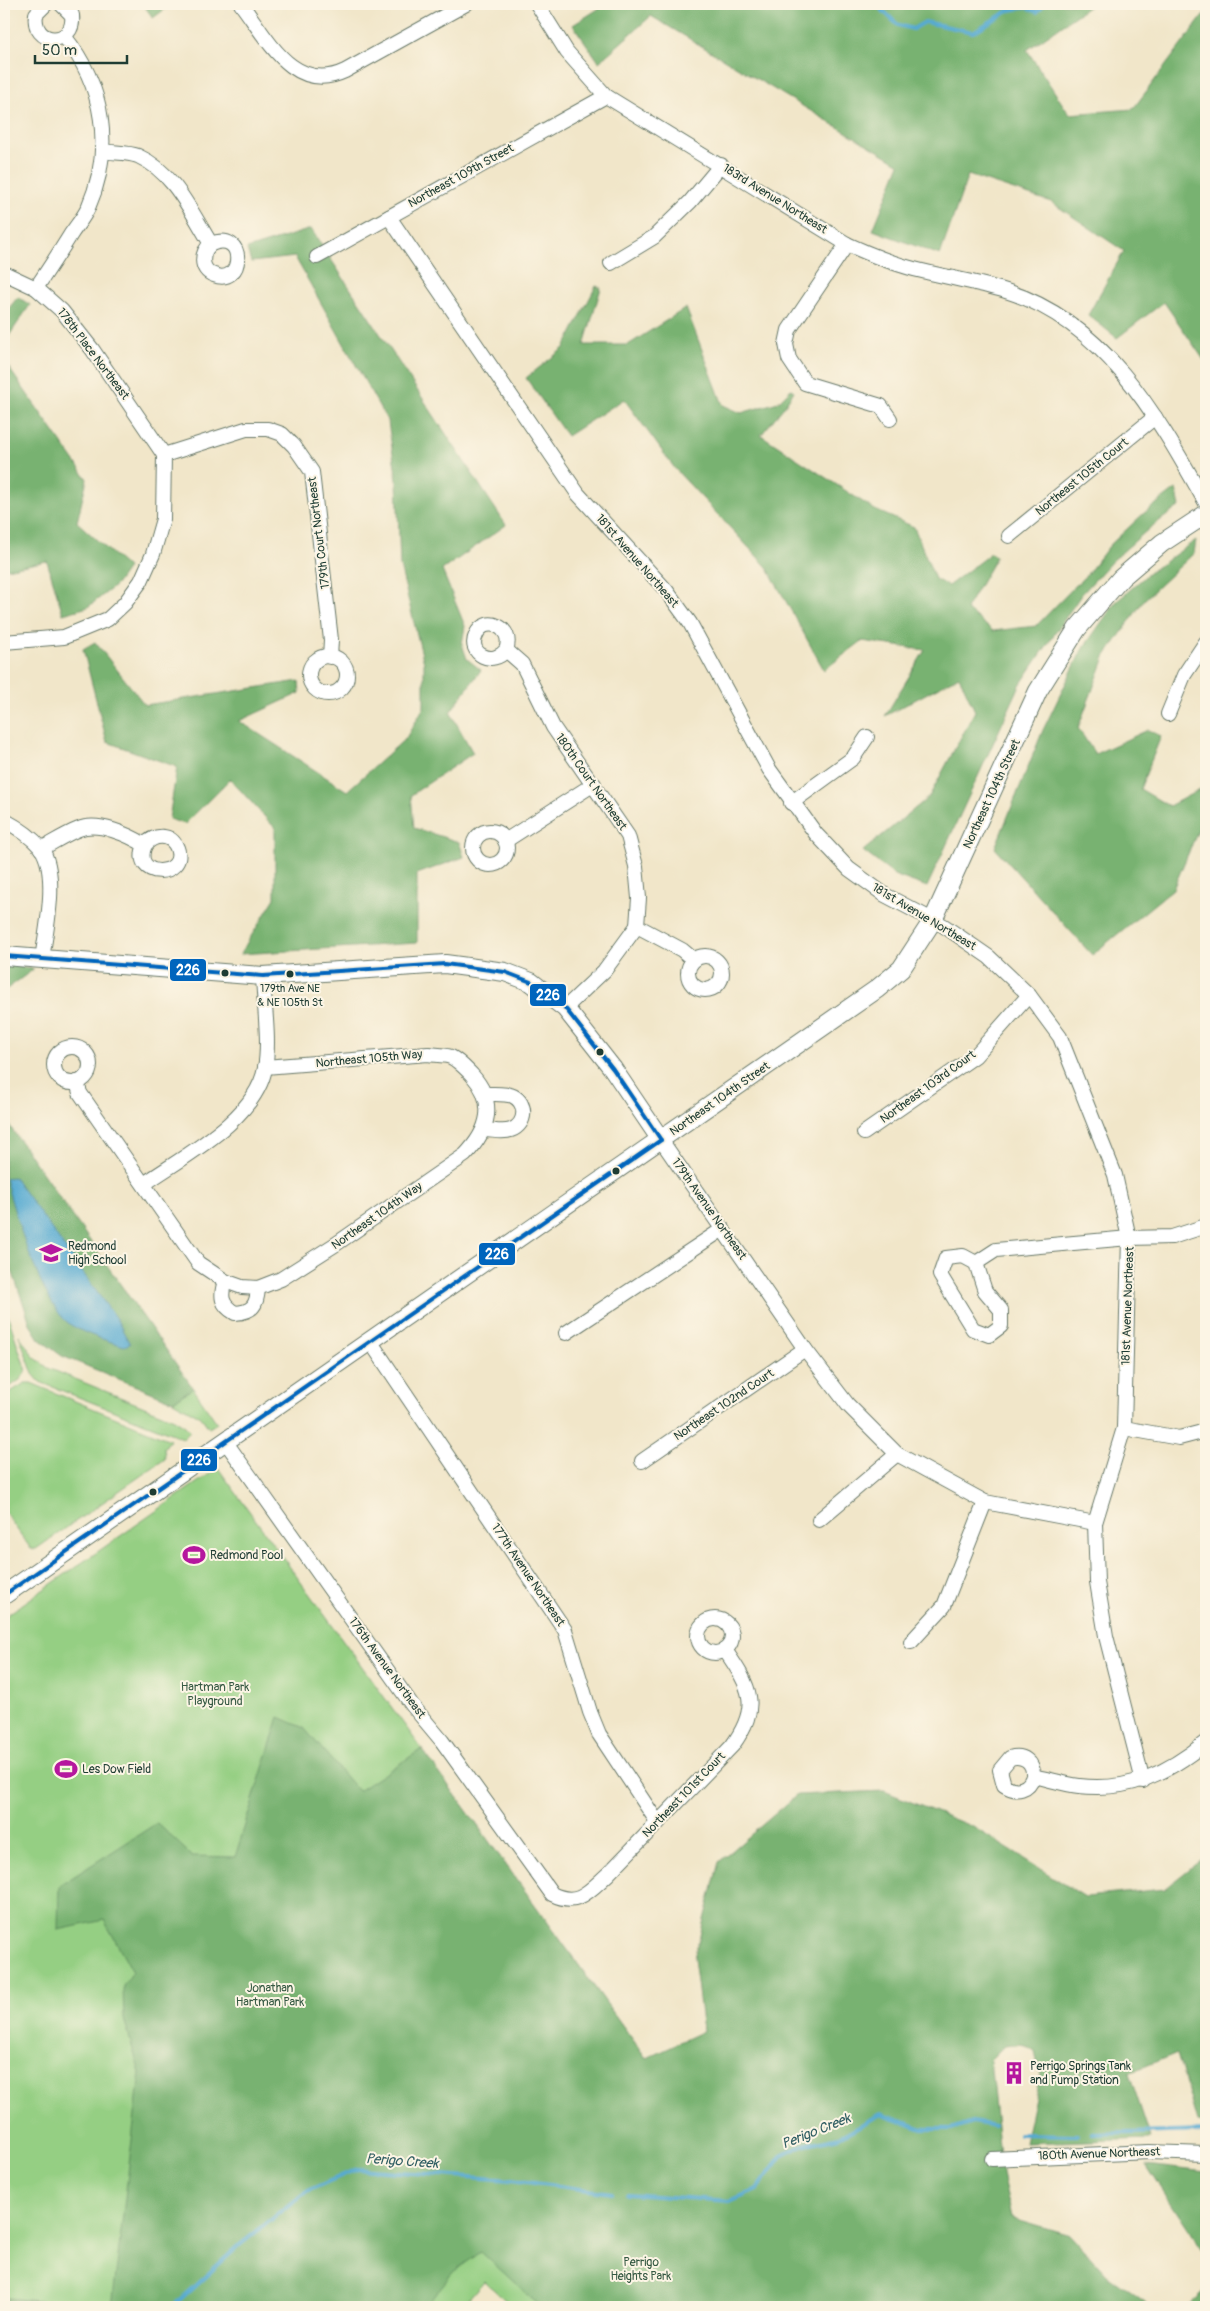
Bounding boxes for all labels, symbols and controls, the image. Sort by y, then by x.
scale bar [35,32,128,64]
text: 50 m [42,41,77,60]
street label: Northeast 109th Street [406,141,517,211]
street label: 183rd Avenue Northeast [720,161,830,237]
street label: 178th Place Northeast [54,305,132,403]
street label: Northeast 105th Court [1033,435,1132,519]
street label: 179th Court Northeast [305,476,333,590]
street label: 181st Avenue Northeast [592,511,682,611]
street label: 180th Court Northeast [552,731,630,833]
street label: Northeast 104th Street [960,737,1024,851]
street label: 181st Avenue Northeast [869,880,979,954]
line badge: 226 [169,958,207,982]
text: 226 [176,962,200,979]
unlabelled marker [220,968,230,978]
marker: 179th Ave NE & NE 105th St [285,969,295,979]
place label: 179th Ave NE & NE 105th St [257,982,323,1009]
line badge: 226 [529,983,567,1007]
text: 226 [536,987,560,1004]
street label: Northeast 105th Way [315,1047,423,1071]
unlabelled marker [595,1047,605,1057]
street label: Northeast 103rd Court [877,1047,979,1127]
street label: Northeast 104th Street [667,1059,773,1139]
street label: 179th Avenue Northeast [668,1155,750,1263]
unlabelled marker [611,1166,621,1176]
street label: Northeast 104th Way [329,1179,425,1253]
place label: Redmond High School [68,1239,127,1268]
school or university icon: Redmond High School [38,1240,64,1266]
line badge: 226 [478,1242,516,1266]
text: 226 [485,1246,509,1263]
street label: 181st Avenue Northeast [1118,1246,1138,1366]
street label: Northeast 102nd Court [671,1366,777,1444]
line badge: 226 [180,1448,218,1472]
text: 226 [187,1452,211,1469]
unlabelled marker [148,1487,158,1497]
street label: 177th Avenue Northeast [488,1521,568,1629]
sports icon: Redmond Pool [181,1542,207,1568]
place label: Redmond Pool [210,1548,284,1563]
street label: 176th Avenue Northeast [345,1614,429,1722]
park label: Hartman Park Playground [181,1680,249,1709]
street label: Northeast 101st Court [639,1749,729,1841]
sports icon: Les Dow Field [53,1756,79,1782]
place label: Les Dow Field [82,1762,151,1777]
park label: Jonathan Hartman Park [236,1981,304,2010]
place label: Perrigo Springs Tank and Pump Station [1030,2059,1131,2088]
building icon: Perrigo Springs Tank and Pump Station [1001,2060,1027,2086]
water label: Perigo Creek [779,2109,854,2153]
street label: 180th Avenue Northeast [1038,2144,1161,2164]
water label: Perigo Creek [365,2150,440,2172]
park label: Perrigo Heights Park [611,2255,671,2284]

